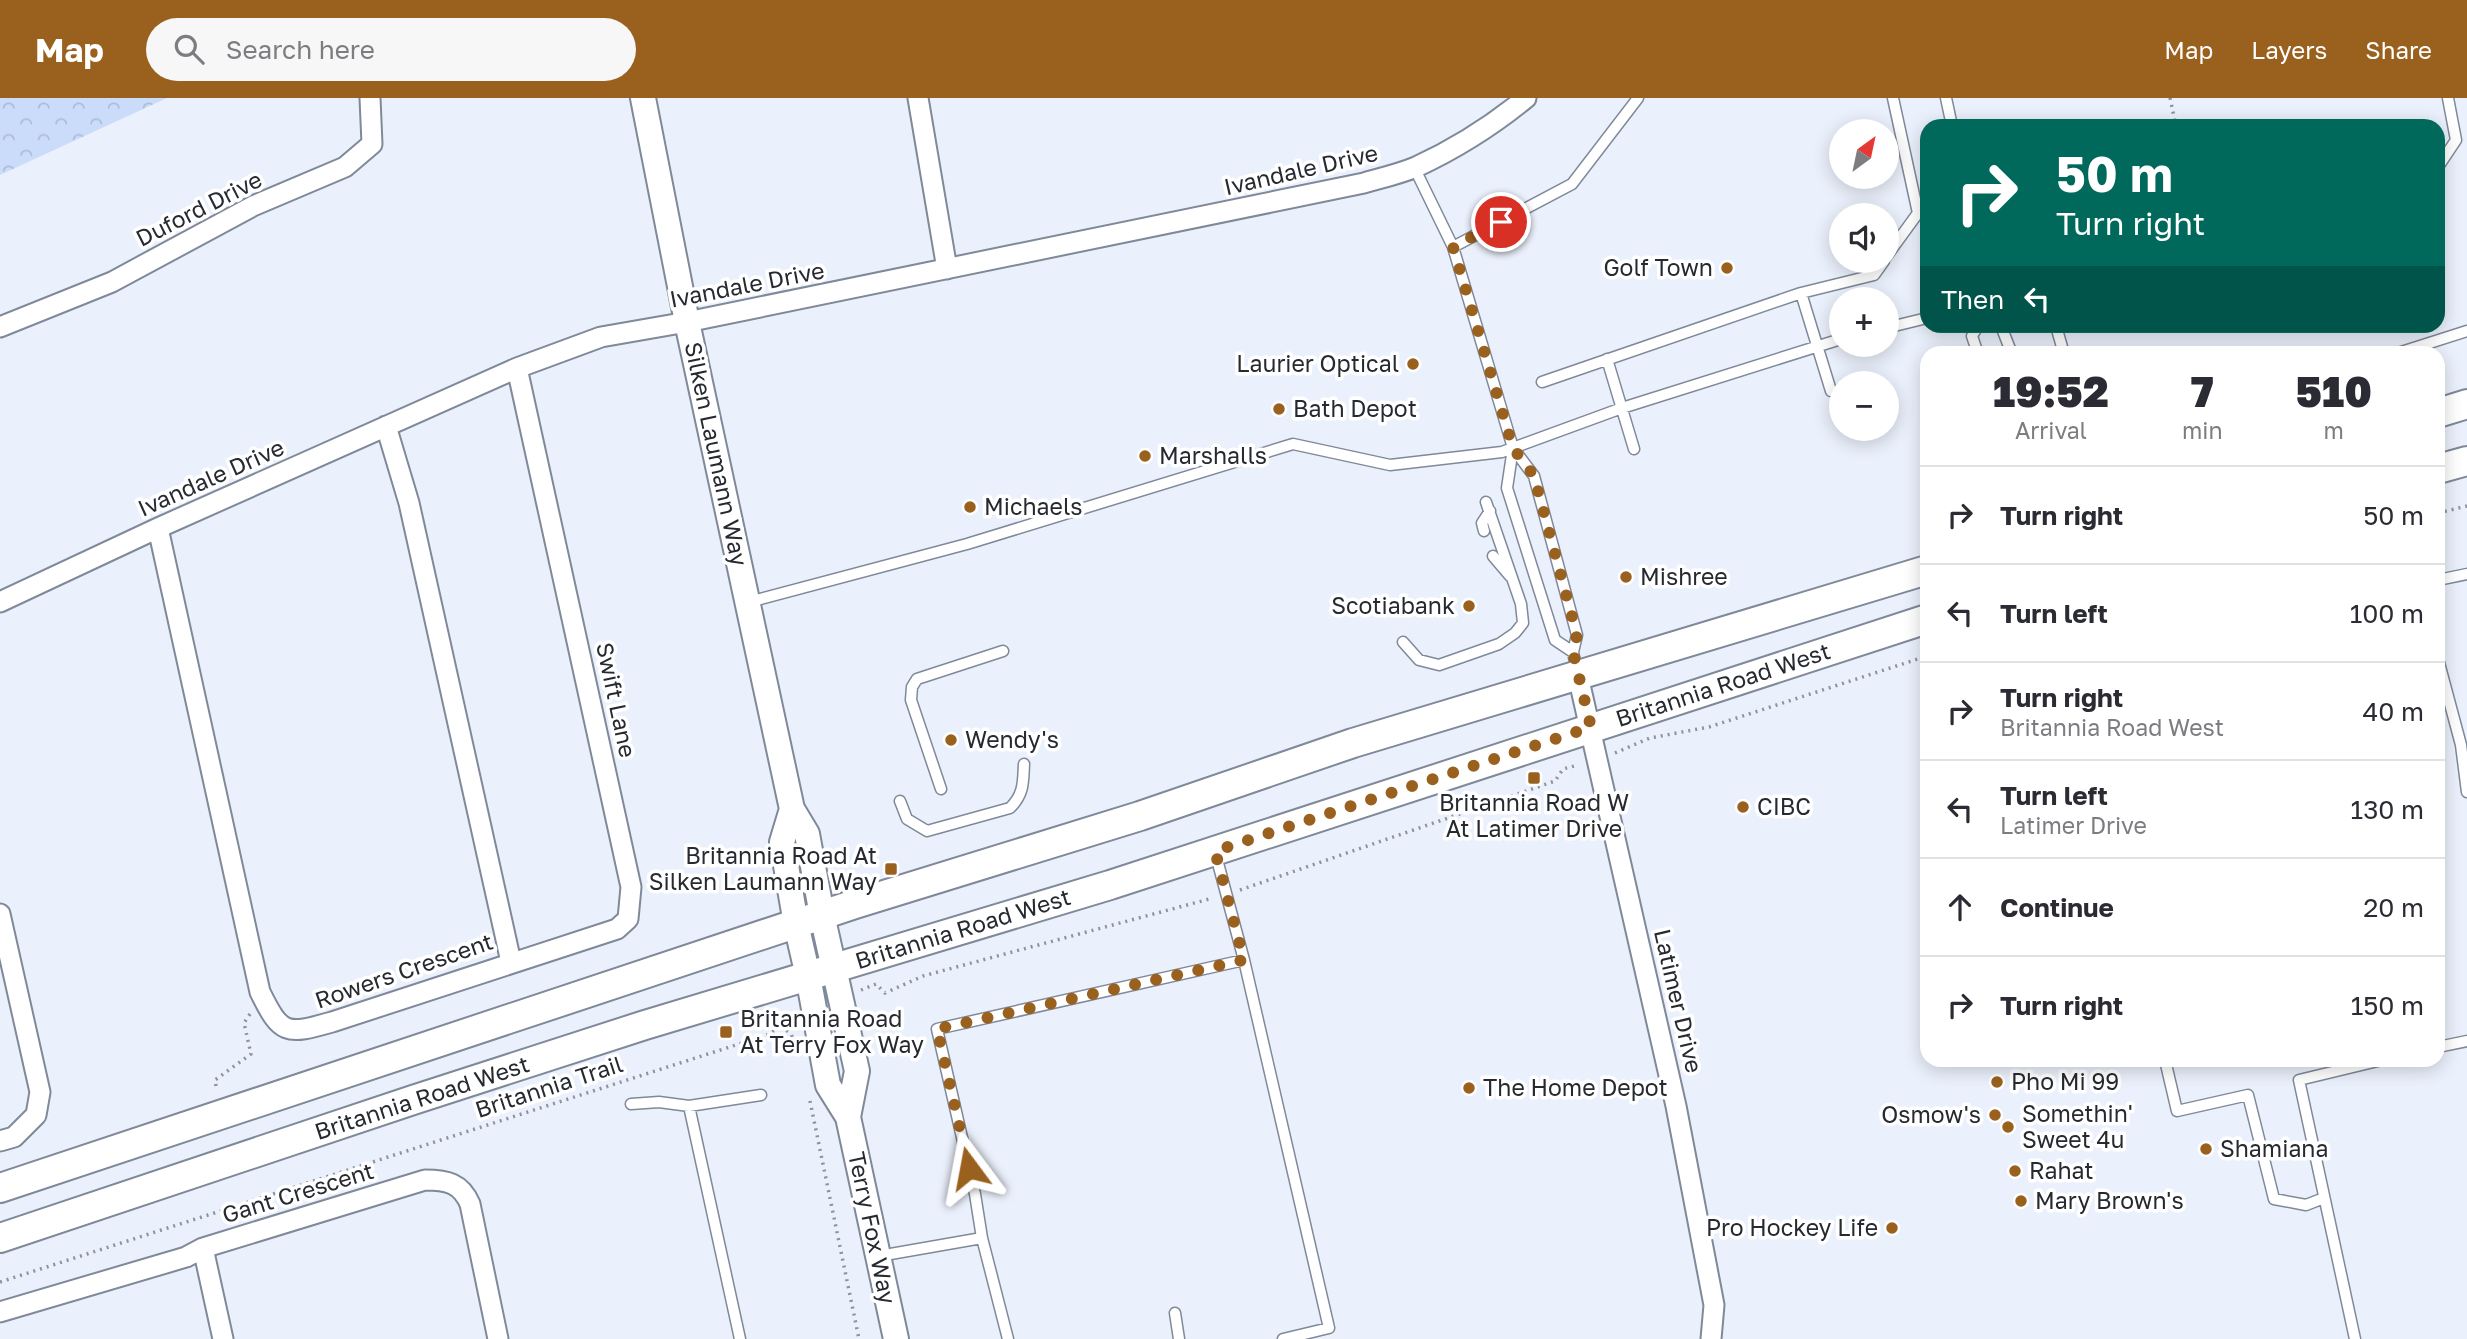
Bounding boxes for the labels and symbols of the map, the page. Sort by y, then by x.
north arrow [1829,119,1899,189]
street label: Ivandale Drive [1221,138,1380,200]
street label: Duford Drive [131,164,266,252]
pin [1471,192,1531,252]
place label: Golf Town [1603,253,1713,281]
street label: Ivandale Drive [667,255,826,313]
marker: Golf Town [1719,260,1735,276]
street label: Silken Laumann Way [680,339,754,568]
place label: Laurier Optical [1236,349,1399,377]
marker: Laurier Optical [1405,356,1421,372]
place label: Bath Depot [1293,394,1417,422]
marker: Bath Depot [1271,401,1287,417]
street label: Ivandale Drive [133,432,288,522]
place label: Marshalls [1159,441,1267,469]
marker: Marshalls [1137,448,1153,464]
place label: Michaels [984,492,1083,520]
marker: Michaels [962,499,978,515]
place label: Mishree [1640,562,1728,590]
marker: Mishree [1618,569,1634,585]
place label: Scotiabank [1331,591,1455,619]
marker: Scotiabank [1461,598,1477,614]
street label: Britannia Road West [1612,636,1834,732]
street label: Swift Lane [591,640,643,760]
place label: Wendy's [965,725,1059,753]
marker: Wendy's [943,732,959,748]
marker: Britannia Road W At Latimer Drive [1526,770,1542,786]
place label: Britannia Road W At Latimer Drive [1439,788,1629,842]
place label: CIBC [1757,792,1811,820]
marker: CIBC [1735,799,1751,815]
place label: Britannia Road At Silken Laumann Way [649,841,877,895]
marker: Britannia Road At Silken Laumann Way [883,861,899,877]
street label: Britannia Road West [852,882,1074,974]
street label: Rowers Crescent [311,926,496,1014]
street label: Latimer Drive [1649,926,1709,1075]
place label: Britannia Road At Terry Fox Way [740,1004,924,1058]
marker: Britannia Road At Terry Fox Way [718,1024,734,1040]
street label: Britannia Road West [311,1049,533,1145]
street label: Britannia Trail [471,1049,626,1123]
place label: Pho Mi 99 [2011,1067,2119,1095]
place label: The Home Depot [1483,1073,1668,1101]
marker: Pho Mi 99 [1989,1074,2005,1090]
marker: The Home Depot [1461,1080,1477,1096]
place label: Somethin' Sweet 4u [2022,1099,2133,1153]
place label: Osmow's [1881,1100,1981,1128]
marker: Osmow's [1987,1107,2003,1123]
marker: Somethin' Sweet 4u [2000,1119,2016,1135]
position arrow [932,1131,1006,1205]
place label: Shamiana [2220,1134,2329,1162]
marker: Shamiana [2198,1141,2214,1157]
street label: Terry Fox Way [843,1149,903,1306]
street label: Gant Crescent [219,1156,377,1228]
place label: Rahat [2029,1156,2094,1184]
marker: Rahat [2007,1163,2023,1179]
place label: Mary Brown's [2035,1186,2184,1214]
marker: Mary Brown's [2013,1193,2029,1209]
place label: Pro Hockey Life [1706,1213,1878,1241]
marker: Pro Hockey Life [1884,1220,1900,1236]

